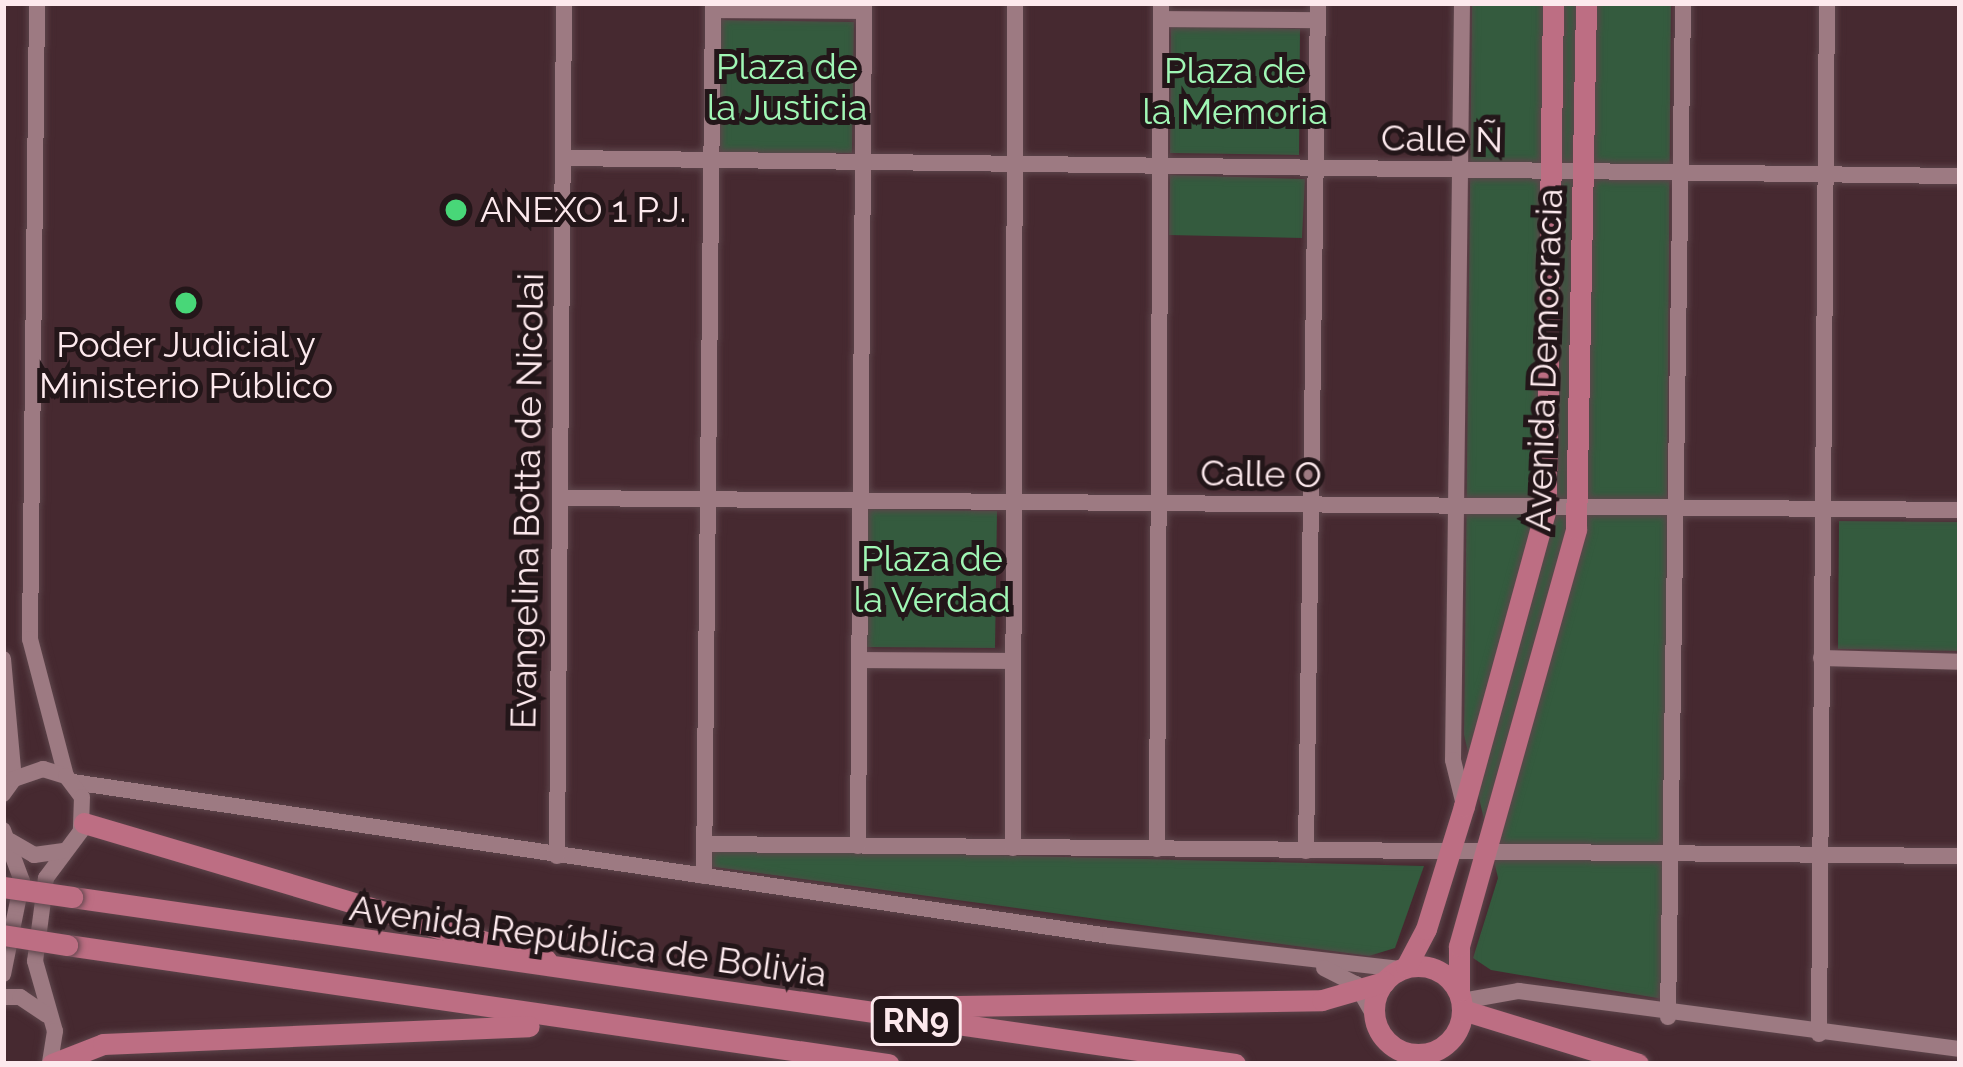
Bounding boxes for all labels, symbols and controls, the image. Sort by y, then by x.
park label: Plaza de la Justicia [706,44,868,129]
park label: Plaza de la Memoria [1142,48,1328,133]
street label: Calle Ñ [1381,116,1503,162]
place label: ANEXO 1 P.J. [480,188,686,232]
street label: Avenida Democracia [1516,188,1572,532]
marker: ANEXO 1 P.J. [443,197,469,223]
street label: Evangelina Botta de Nicolai [501,273,553,729]
marker: Poder Judicial y Ministerio Público [173,290,199,316]
place label: Poder Judicial y Ministerio Público [39,322,333,407]
street label: Calle O [1200,451,1322,497]
park label: Plaza de la Verdad [853,536,1011,621]
street label: Avenida República de Bolivia [347,886,829,996]
road number: RN9 [868,994,964,1048]

